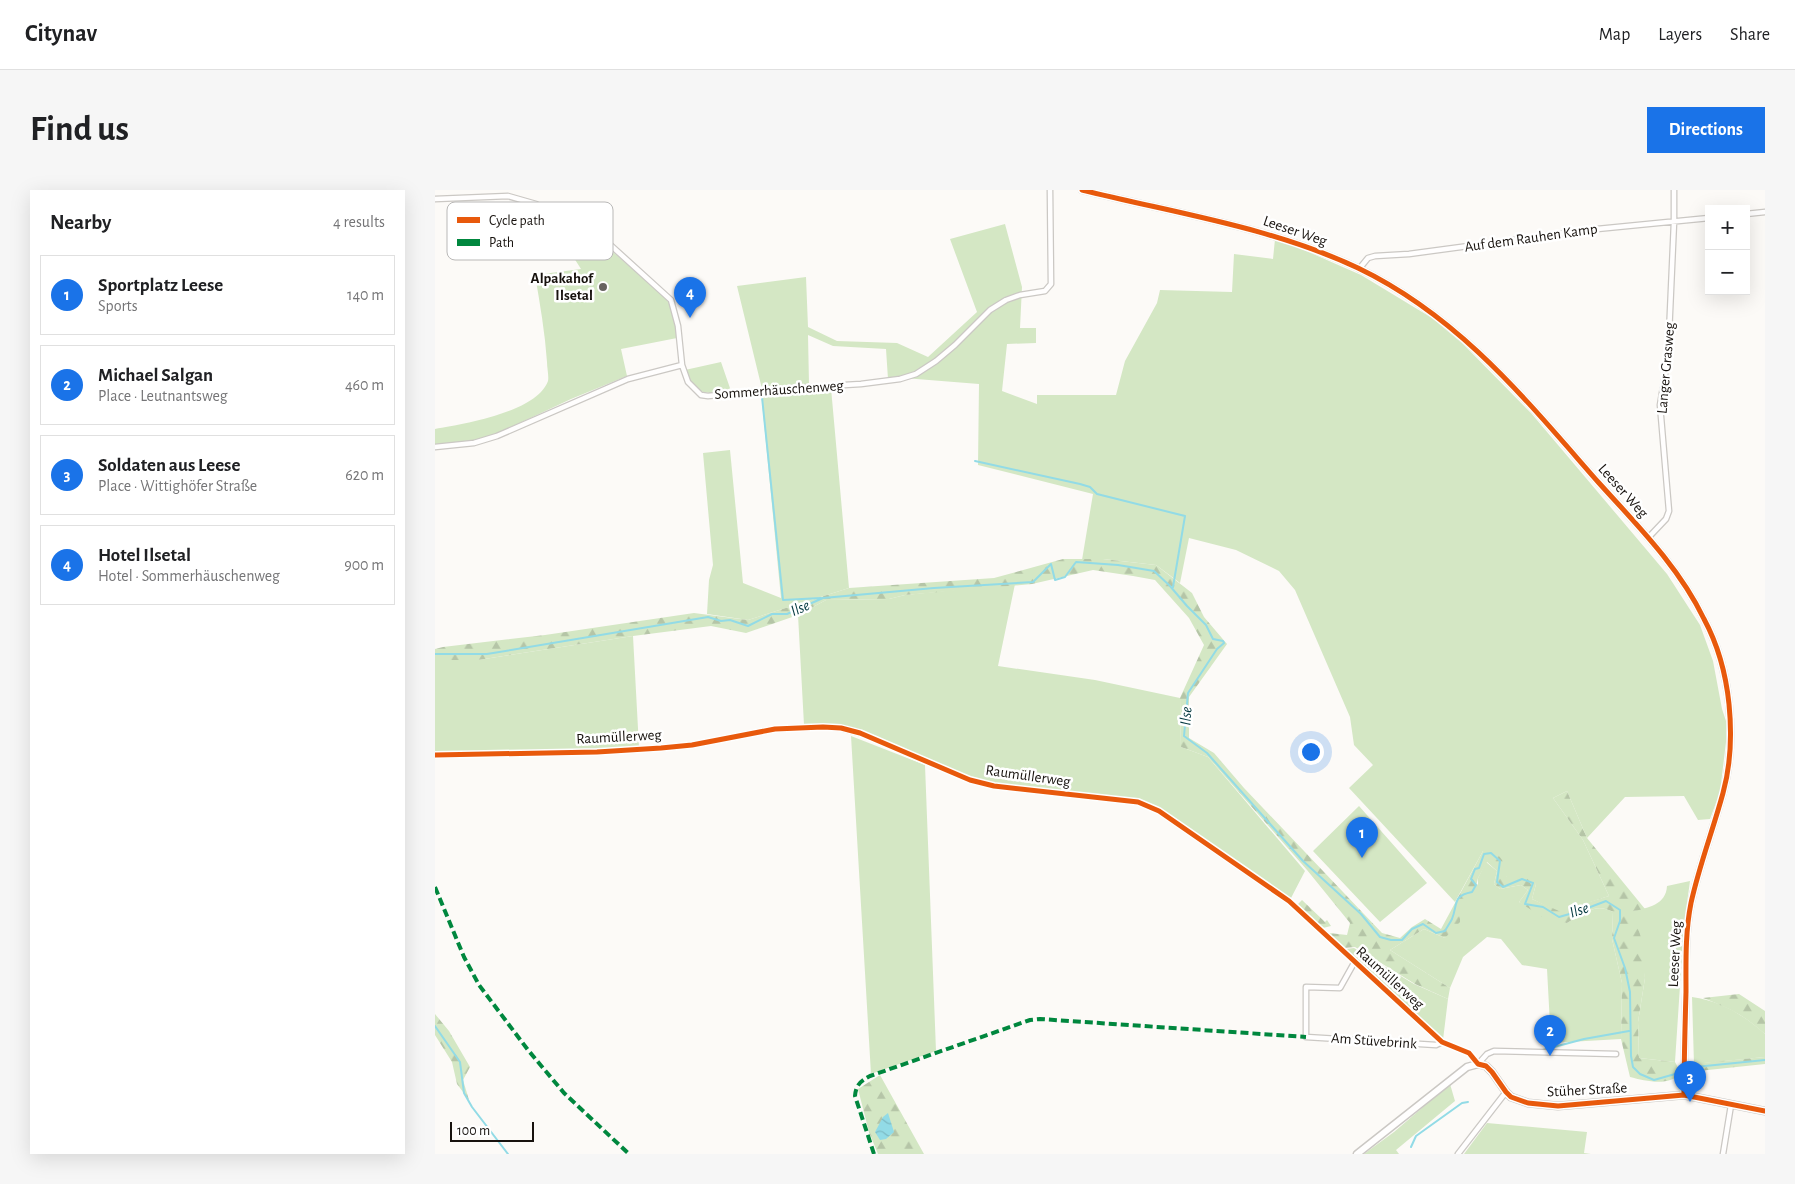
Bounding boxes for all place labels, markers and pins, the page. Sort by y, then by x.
place label: Alpakahof Ilsetal [531,271,594,303]
pin: 4 [674,277,706,318]
marker: Alpakahof Ilsetal [597,281,609,293]
pin: 1 [1346,817,1378,858]
pin: 2 [1534,1015,1566,1056]
pin: 3 [1674,1061,1706,1102]

